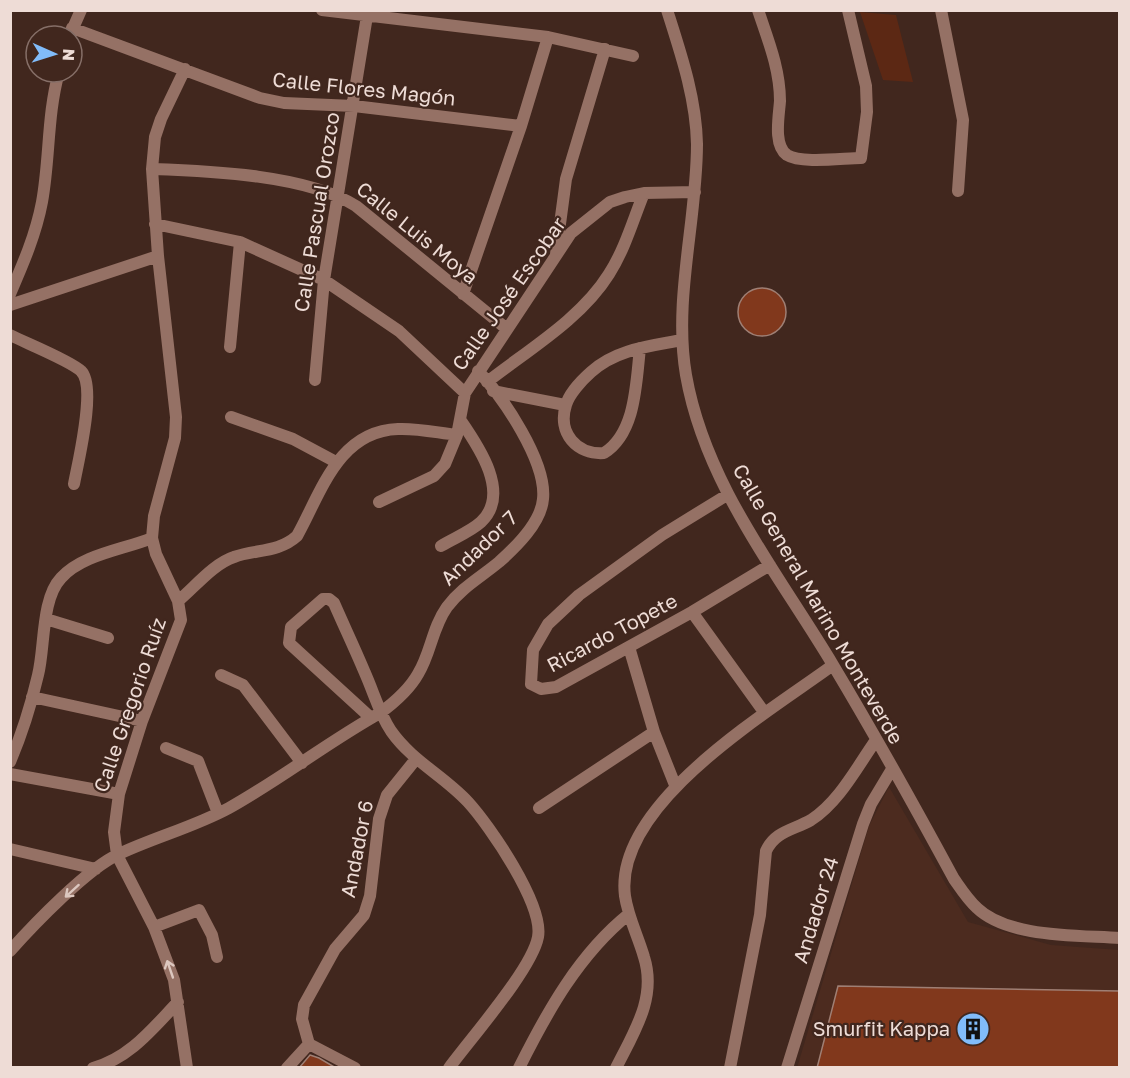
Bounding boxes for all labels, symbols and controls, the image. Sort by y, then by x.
north arrow [24,24,84,84]
text: N [59,48,79,61]
street label: Calle Flores Magón [271,66,457,110]
street label: Calle Pascual Orozco [288,110,344,314]
street label: Calle Luis Moya [352,176,483,288]
street label: Calle José Escobar [446,212,570,375]
street label: Calle General Marino Monteverde [729,459,909,748]
street label: Andador 7 [435,505,522,590]
street label: Ricardo Topete [542,588,681,677]
street label: Calle Gregorio Ruíz [88,614,170,795]
street label: Andador 6 [335,798,377,899]
street label: Andador 24 [787,854,843,966]
one-way arrow [64,884,79,899]
one-way arrow [163,960,174,979]
building icon: Smurfit Kappa [955,1011,991,1047]
place label: Smurfit Kappa [813,1016,950,1040]

